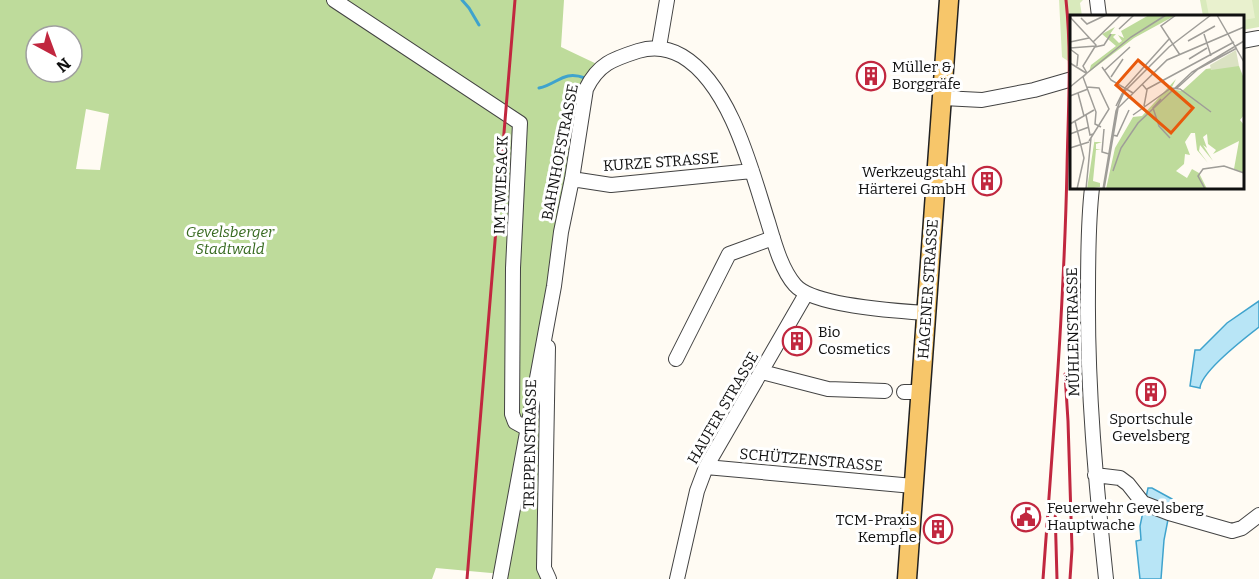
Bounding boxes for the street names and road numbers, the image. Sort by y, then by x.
street label: BAHNHOFSTRASSE [538,82,582,222]
street label: IM TWIESACK [490,135,512,235]
street label: KURZE STRASSE [603,149,719,175]
street label: HAGENER STRASSE [914,218,942,360]
street label: MÜHLENSTRASSE [1063,267,1083,397]
street label: HAUFER STRASSE [684,349,762,467]
street label: TREPPENSTRASSE [520,379,540,509]
street label: SCHÜTZENSTRASSE [739,445,883,475]

